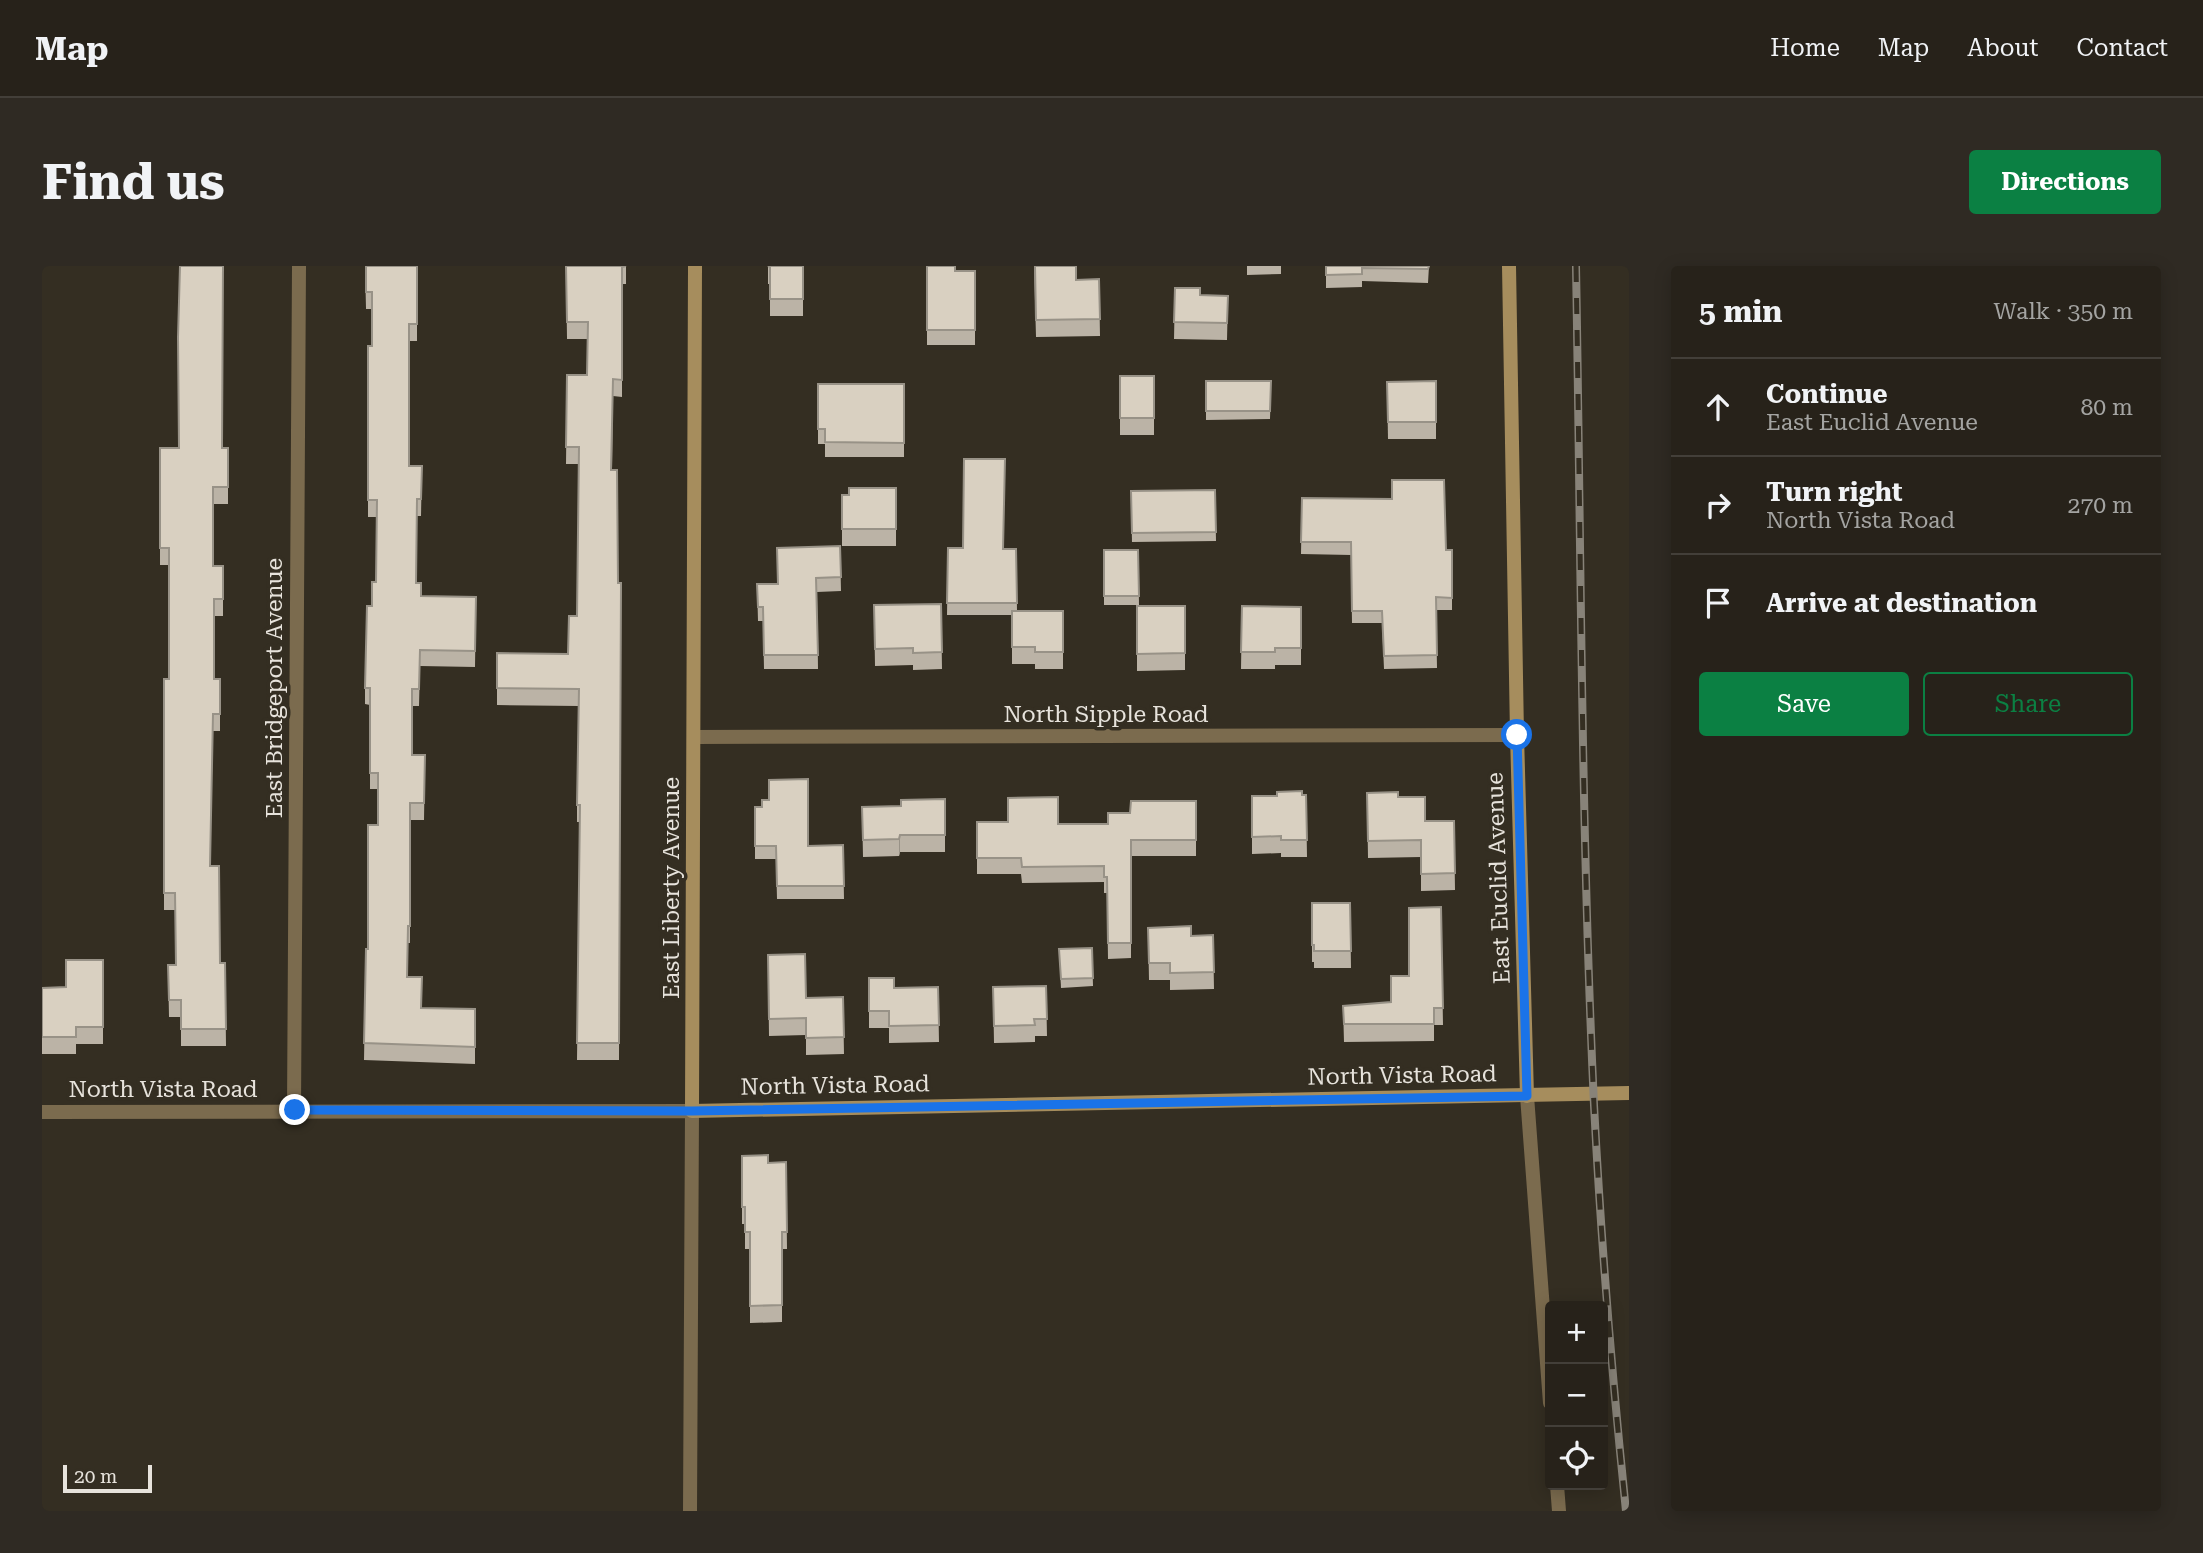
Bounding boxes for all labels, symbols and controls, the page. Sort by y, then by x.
text: Map [35,29,109,68]
text: Home [1770,34,1840,62]
text: Map [1878,34,1929,62]
text: About [1967,34,2038,62]
text: Contact [2076,34,2168,62]
button: Directions [1969,150,2161,214]
text: Find us [42,154,225,211]
text: 5 min [1699,294,1782,329]
text: Walk · 350 m [1994,298,2133,325]
text: Continue [1766,379,1888,409]
icon: ahead [1699,388,1737,426]
text: 80 m [2080,394,2133,421]
text: East Euclid Avenue [1766,409,1978,436]
text: Turn right [1766,477,1902,507]
icon: right [1699,486,1737,524]
text: 270 m [2068,492,2133,519]
text: North Vista Road [1766,507,1955,534]
street label: East Bridgeport Avenue [261,558,288,818]
icon: arrive [1699,584,1737,622]
text: Arrive at destination [1766,588,2037,618]
button: Save [1699,672,1909,736]
button: Share [1923,672,2133,736]
street label: North Sipple Road [1003,701,1209,728]
route start [1501,719,1532,750]
street label: East Euclid Avenue [1481,772,1516,984]
street label: East Liberty Avenue [658,777,685,999]
street label: North Vista Road [1307,1060,1497,1091]
street label: North Vista Road [740,1070,930,1101]
street label: North Vista Road [68,1076,258,1103]
route end [279,1094,310,1125]
map controls [1545,1301,1608,1490]
button: + [1545,1301,1608,1364]
button: − [1545,1364,1608,1427]
button: locate [1545,1427,1608,1490]
scale bar [63,1462,152,1494]
text: 20 m [74,1465,117,1488]

